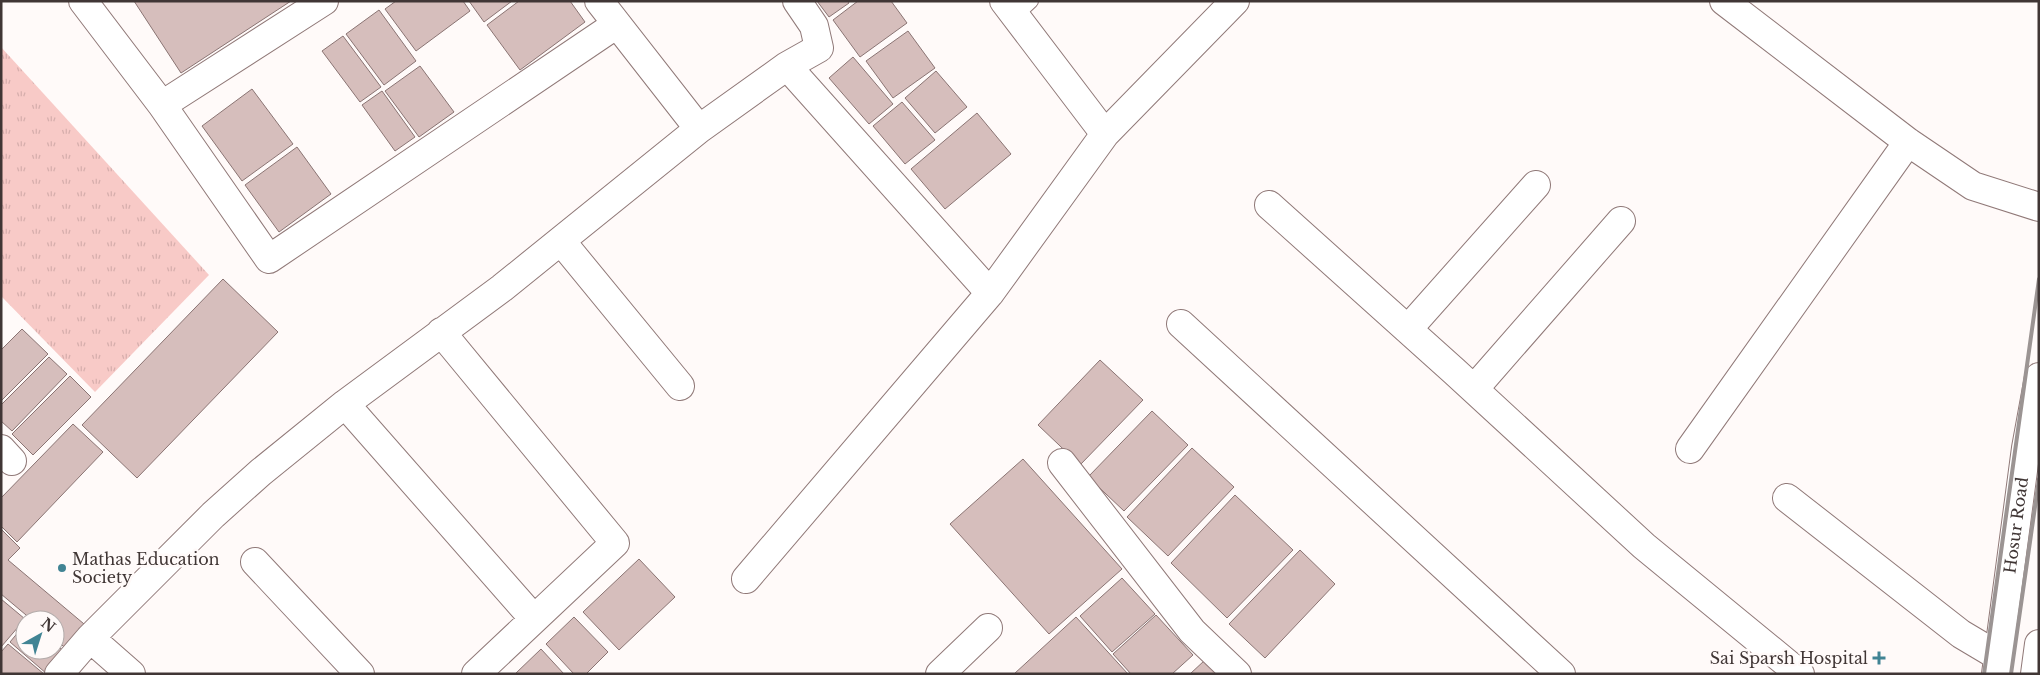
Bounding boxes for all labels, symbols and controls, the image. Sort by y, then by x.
street label: Hosur Road [1999,476,2032,575]
place label: Mathas Education Society [72,549,220,587]
marker: Mathas Education Society [56,562,68,574]
north arrow [15,610,65,660]
text: N [37,614,59,636]
place label: Sai Sparsh Hospital [1710,648,1868,668]
marker: Sai Sparsh Hospital [1872,651,1886,665]

